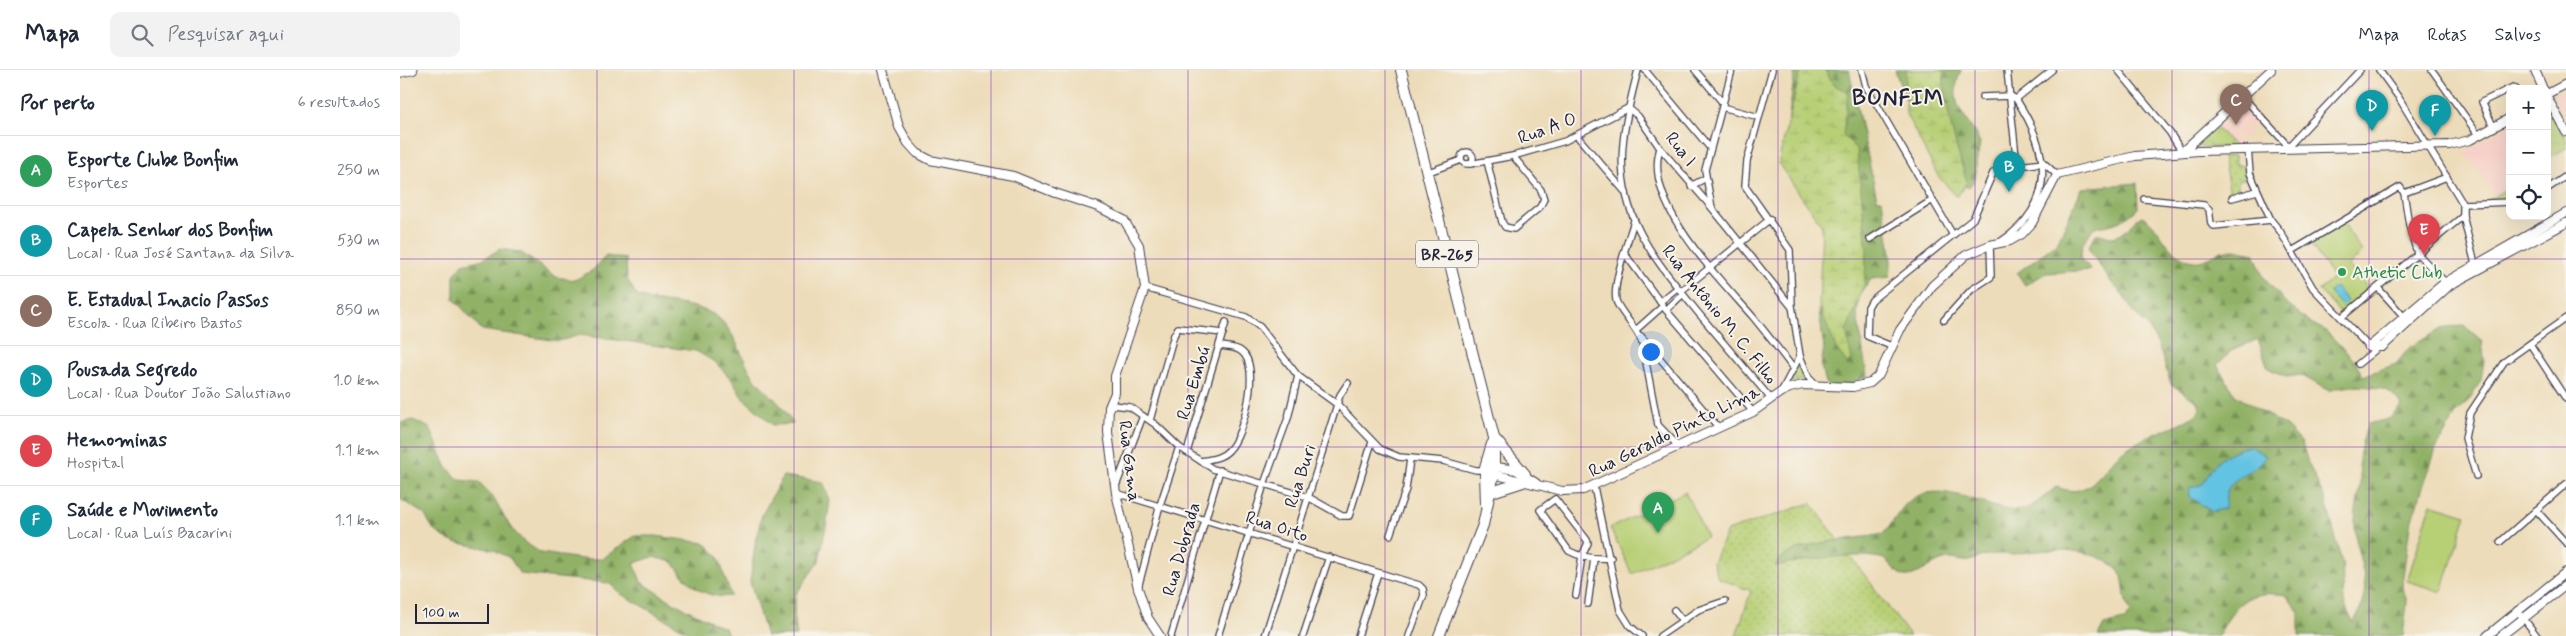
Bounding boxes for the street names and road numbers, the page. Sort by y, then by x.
street label: Rua A O [1515,107,1580,151]
street label: Rua I [1659,127,1701,172]
road number: BR-265 [1416,240,1478,268]
street label: Rua Antônio M. C. Filho [1656,240,1783,389]
street label: Rua Embú [1171,344,1217,423]
street label: Rua Geraldo Pinto Lima [1585,380,1764,484]
street label: Rua Gama [1112,419,1146,503]
street label: Rua Buri [1279,441,1323,511]
street label: Rua Dobrada [1157,500,1207,599]
street label: Rua Oito [1242,506,1311,548]

